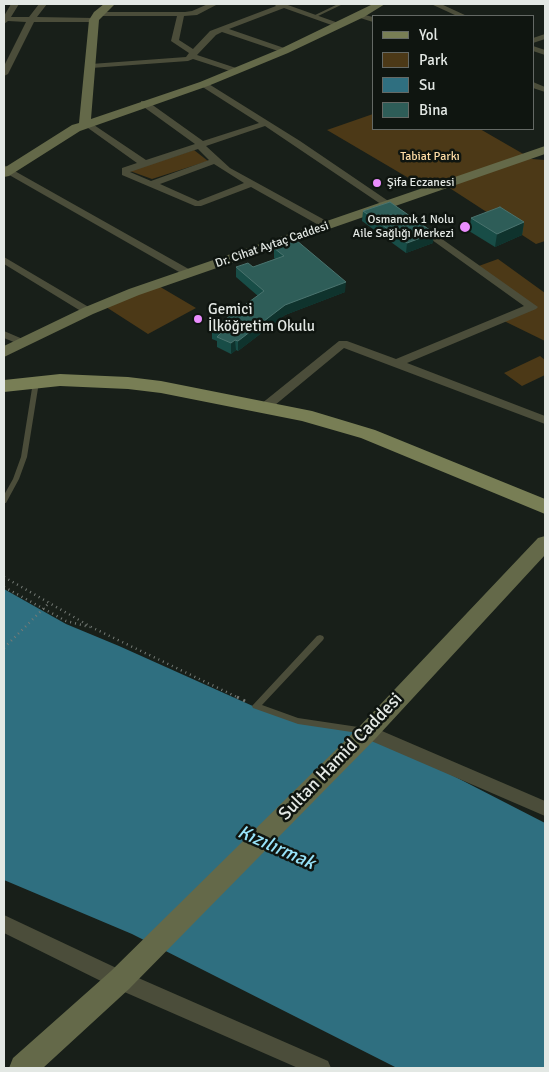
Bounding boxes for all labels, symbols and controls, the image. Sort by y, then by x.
legend [372,15,534,130]
text: Yol [419,26,438,44]
text: Park [419,51,448,69]
text: Su [419,76,436,94]
text: Bina [419,101,448,119]
park label: Tabiat Parkı [400,150,460,164]
place label: Şifa Eczanesi [387,176,454,190]
marker: Şifa Eczanesi [371,177,383,189]
place label: Osmancık 1 Nolu Aile Sağlığı Merkezi [353,213,454,241]
street label: Dr. Cihat Aytaç Caddesi [213,219,331,271]
marker: Osmancık 1 Nolu Aile Sağlığı Merkezi [458,220,472,234]
place label: Gemici İlköğretim Okulu [208,301,315,336]
marker: Gemici İlköğretim Okulu [192,313,204,325]
street label: Sultan Hamid Caddesi [275,689,407,825]
water label: Kızılırmak [234,821,318,875]

